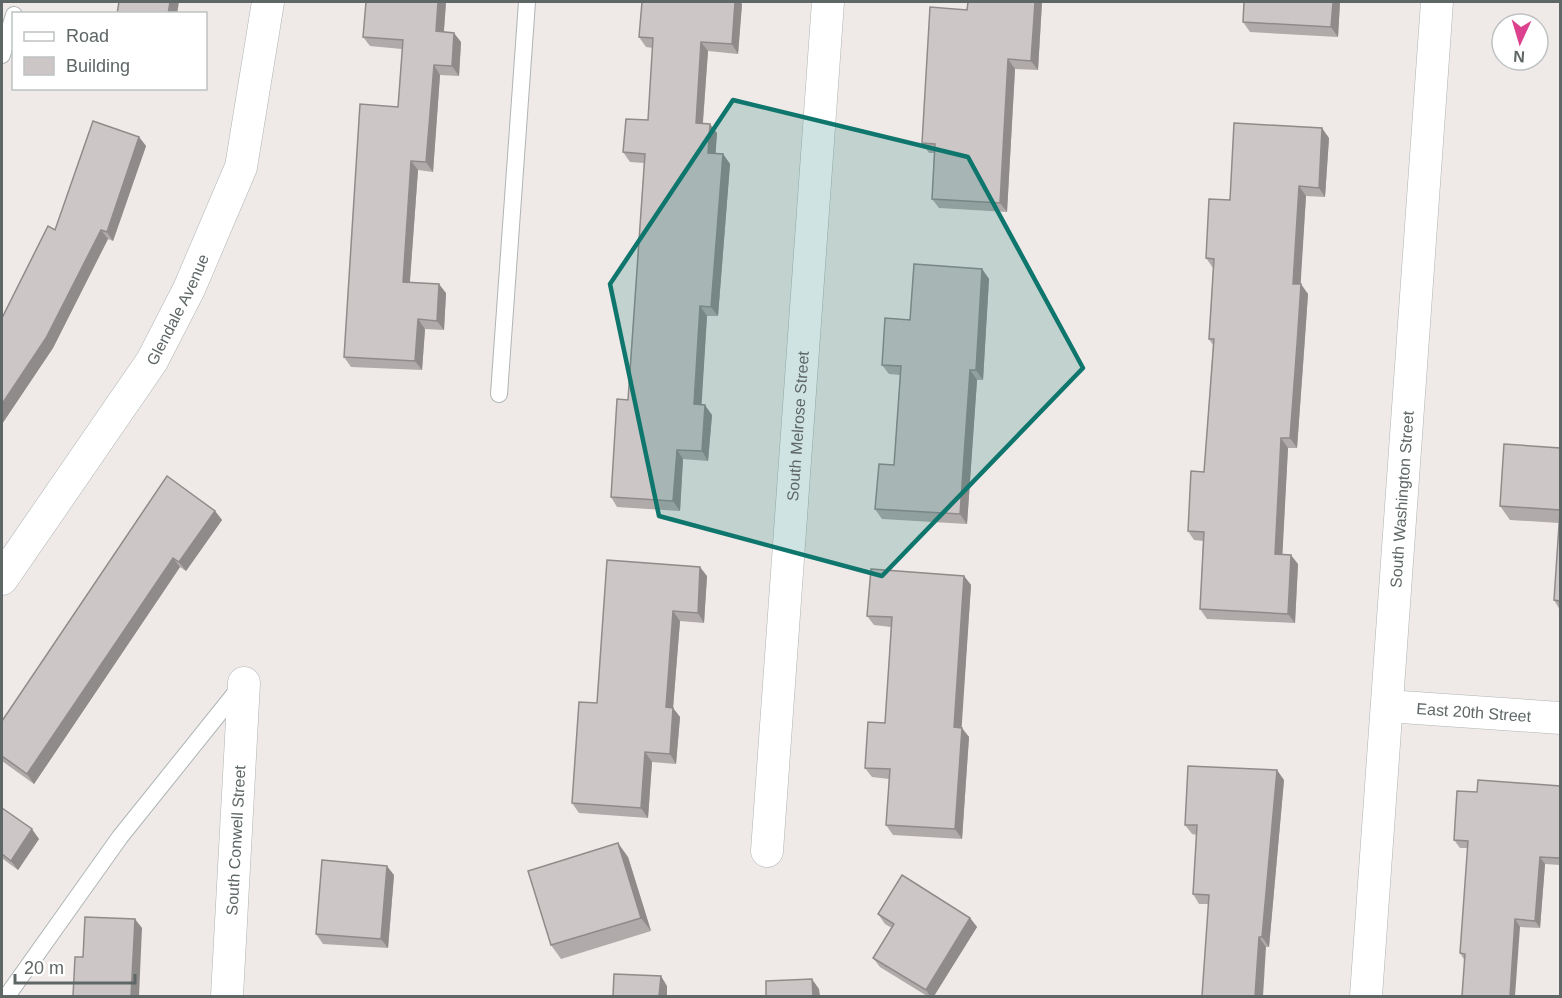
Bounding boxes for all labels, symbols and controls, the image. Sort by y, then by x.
legend [12,12,207,90]
north arrow [1490,12,1550,72]
text: Road [66,26,109,46]
text: N [1513,48,1525,65]
text: Building [66,56,130,76]
street label: Glendale Avenue [143,251,212,368]
street label: South Melrose Street [784,350,812,502]
street label: South Washington Street [1387,410,1417,588]
street label: East 20th Street [1416,700,1532,725]
street label: South Conwell Street [223,764,249,916]
scale bar [15,947,135,985]
text: 20 m [24,958,64,978]

